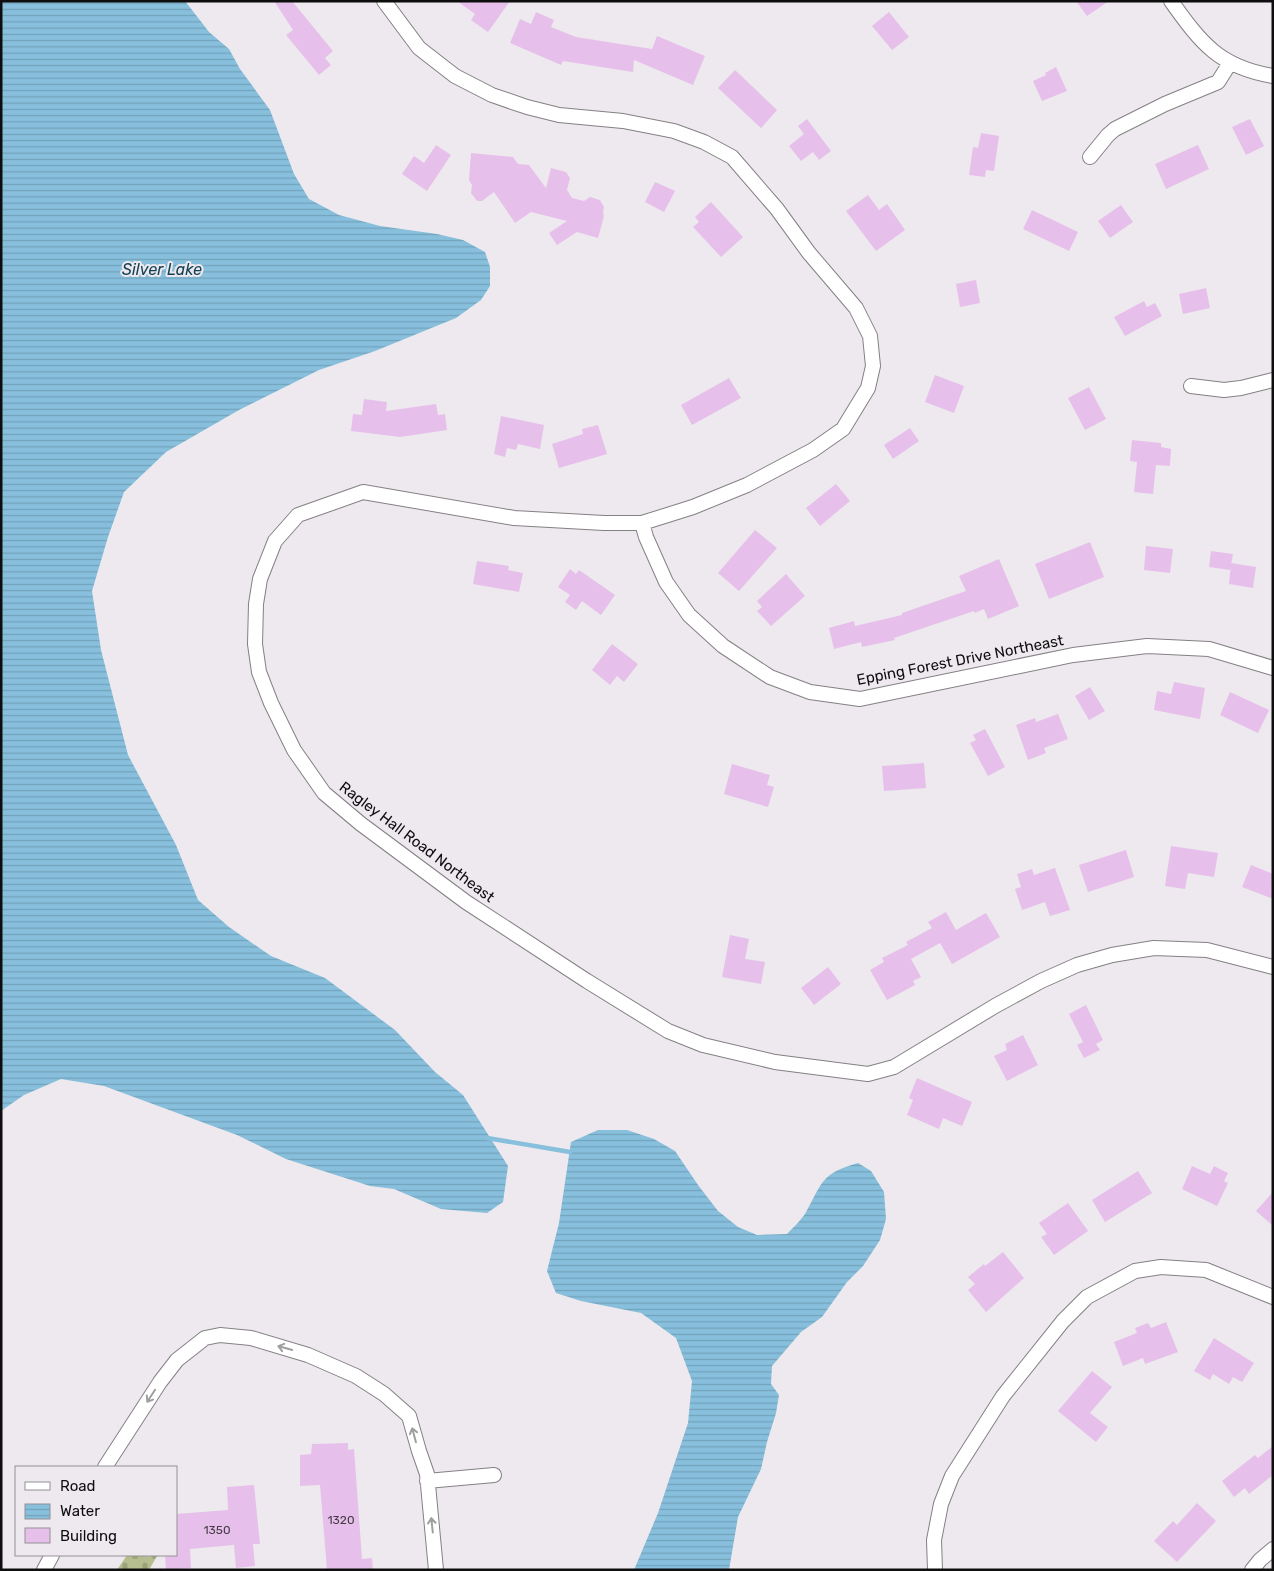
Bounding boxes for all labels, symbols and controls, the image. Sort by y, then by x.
water label: Silver Lake [122,260,202,279]
street label: Epping Forest Drive Northeast [855,631,1065,689]
street label: Ragley Hall Road Northeast [336,778,498,906]
one-way arrow [277,1343,293,1353]
one-way arrow [145,1389,155,1403]
one-way arrow [409,1427,419,1443]
legend [15,1466,178,1556]
text: Road [60,1477,96,1495]
text: Water [60,1502,100,1520]
house number: 1320 [327,1513,355,1527]
one-way arrow [427,1518,437,1534]
house number: 1350 [203,1523,231,1537]
text: Building [60,1527,117,1545]

